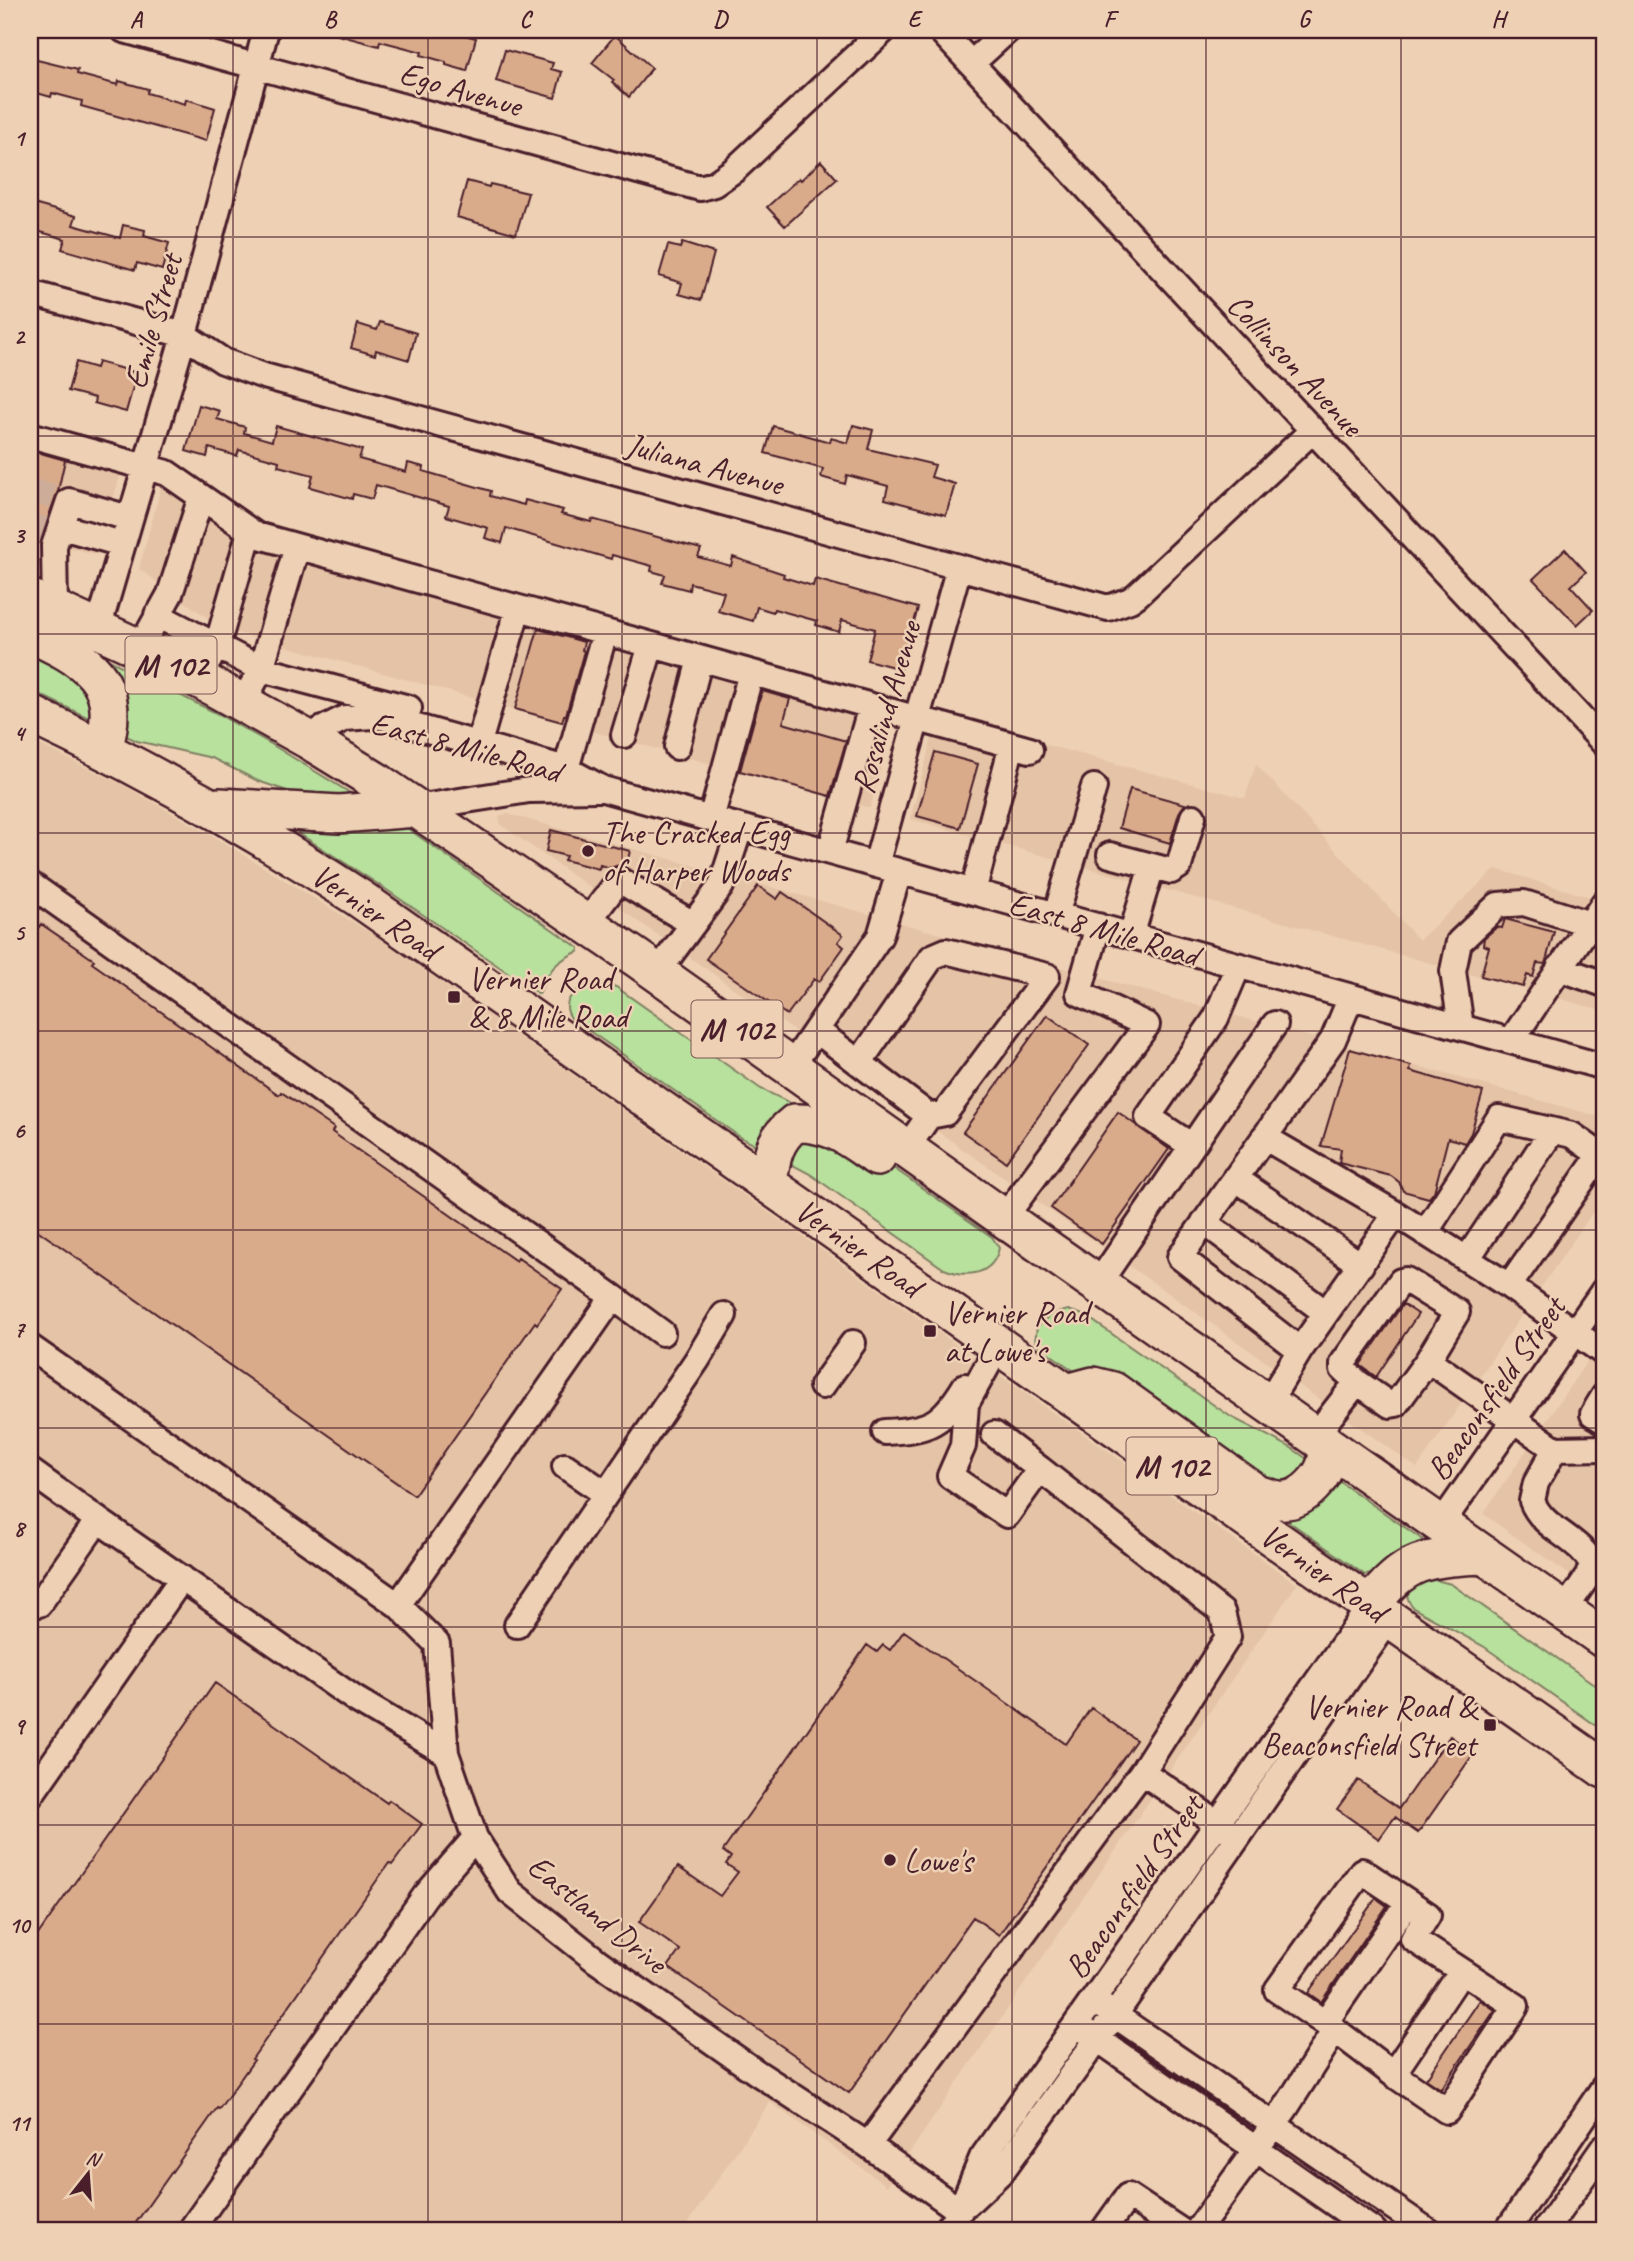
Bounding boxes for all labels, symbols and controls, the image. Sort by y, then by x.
text: A [130,5,144,34]
text: B [324,5,338,34]
text: C [520,5,534,34]
text: D [713,5,729,34]
text: E [908,5,924,34]
text: F [1104,5,1120,34]
text: G [1298,5,1313,34]
text: H [1491,5,1509,34]
street label: Ego Avenue [395,52,529,127]
text: 1 [14,124,27,153]
street label: Emile Street [114,246,193,393]
street label: Collinson Avenue [1218,284,1374,447]
text: 2 [14,322,27,351]
street label: Juliana Avenue [620,422,790,506]
text: 3 [14,521,27,550]
street label: Rosalind Avenue [841,614,931,798]
road number: M 102 [125,636,216,694]
street label: East 8 Mile Road [366,701,570,794]
text: 4 [14,719,27,748]
place label: The Cracked Egg of Harper Woods [602,812,792,892]
marker: The Cracked Egg of Harper Woods [580,843,596,859]
street label: Vernier Road [304,854,451,972]
street label: East 8 Mile Road [1004,882,1208,977]
text: 5 [14,918,26,947]
place label: Vernier Road & 8 Mile Road [468,958,632,1038]
marker: Vernier Road & 8 Mile Road [446,989,462,1005]
road number: M 102 [692,1000,782,1058]
text: 6 [14,1116,27,1145]
street label: Vernier Road [787,1189,934,1309]
street label: Beaconsfield Street [1417,1286,1576,1488]
place label: Vernier Road at Lowe's [944,1292,1094,1372]
text: 7 [14,1315,27,1344]
marker: Vernier Road at Lowe's [922,1323,938,1339]
road number: M 102 [1126,1437,1218,1494]
text: 8 [14,1514,27,1543]
street label: Vernier Road [1252,1514,1399,1634]
place label: Vernier Road & Beaconsfield Street [1261,1686,1479,1766]
text: 9 [14,1712,27,1741]
marker: Vernier Road & Beaconsfield Street [1482,1717,1498,1733]
street label: Beaconsfield Street [1055,1784,1214,1986]
place label: Lowe's [904,1840,975,1882]
street label: Eastland Drive [519,1845,677,1984]
marker: Lowe's [882,1852,898,1868]
text: 10 [9,1911,32,1940]
text: 11 [9,2109,32,2138]
north arrow [52,2138,122,2208]
text: N [84,2146,105,2173]

